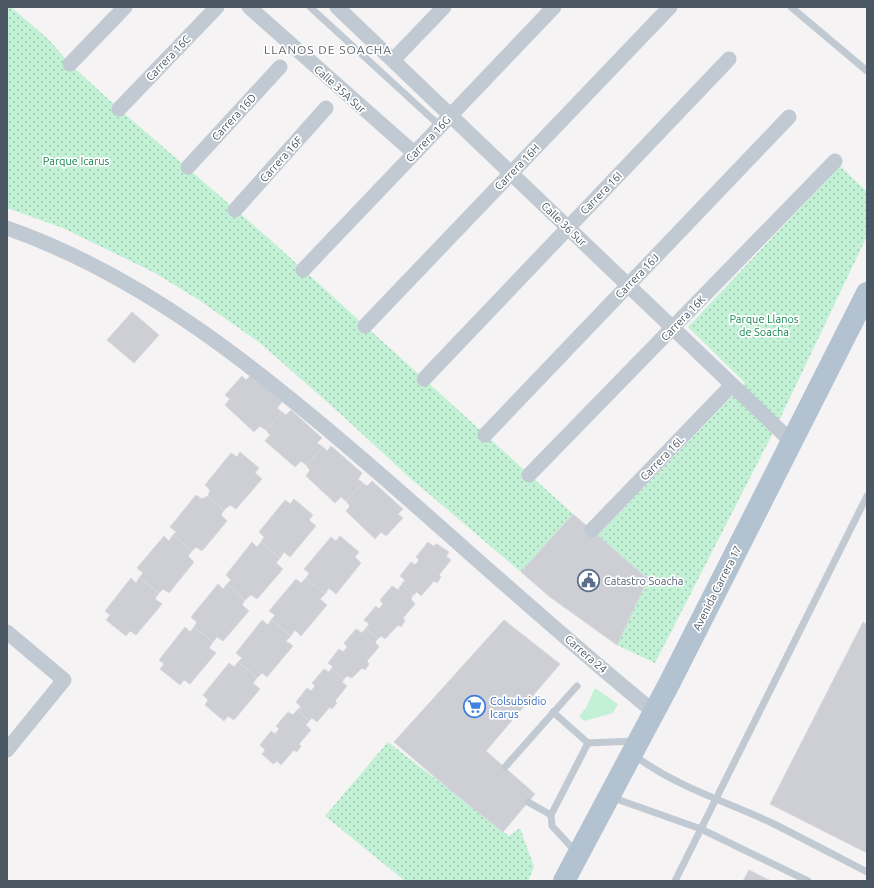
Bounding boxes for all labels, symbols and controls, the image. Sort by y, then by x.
street label: Carrera 16C [143,33,193,83]
district label: LLANOS DE SOACHA [264,43,392,56]
street label: Calle 35A Sur [312,63,369,116]
street label: Carrera 16D [209,91,259,143]
street label: Carrera 16G [403,114,453,164]
street label: Carrera 16F [257,134,305,184]
street label: Carrera 16H [492,142,542,192]
park label: Parque Icarus [43,155,109,167]
street label: Carrera 16I [578,169,624,217]
street label: Calle 36 Sur [539,200,590,249]
street label: Carrera 16J [613,251,661,301]
street label: Carrera 16K [658,293,708,343]
park label: Parque Llanos de Soacha [729,313,799,338]
street label: Carrera 16L [638,433,686,483]
street label: Avenida Carrera 17 [690,544,744,632]
public building icon: Catastro Soacha [576,568,602,594]
place label: Catastro Soacha [604,575,683,587]
street label: Carrera 24 [563,633,609,675]
supermarket icon: Colsubsidio Icarus [462,694,488,720]
place label: Colsubsidio Icarus [490,695,547,720]

